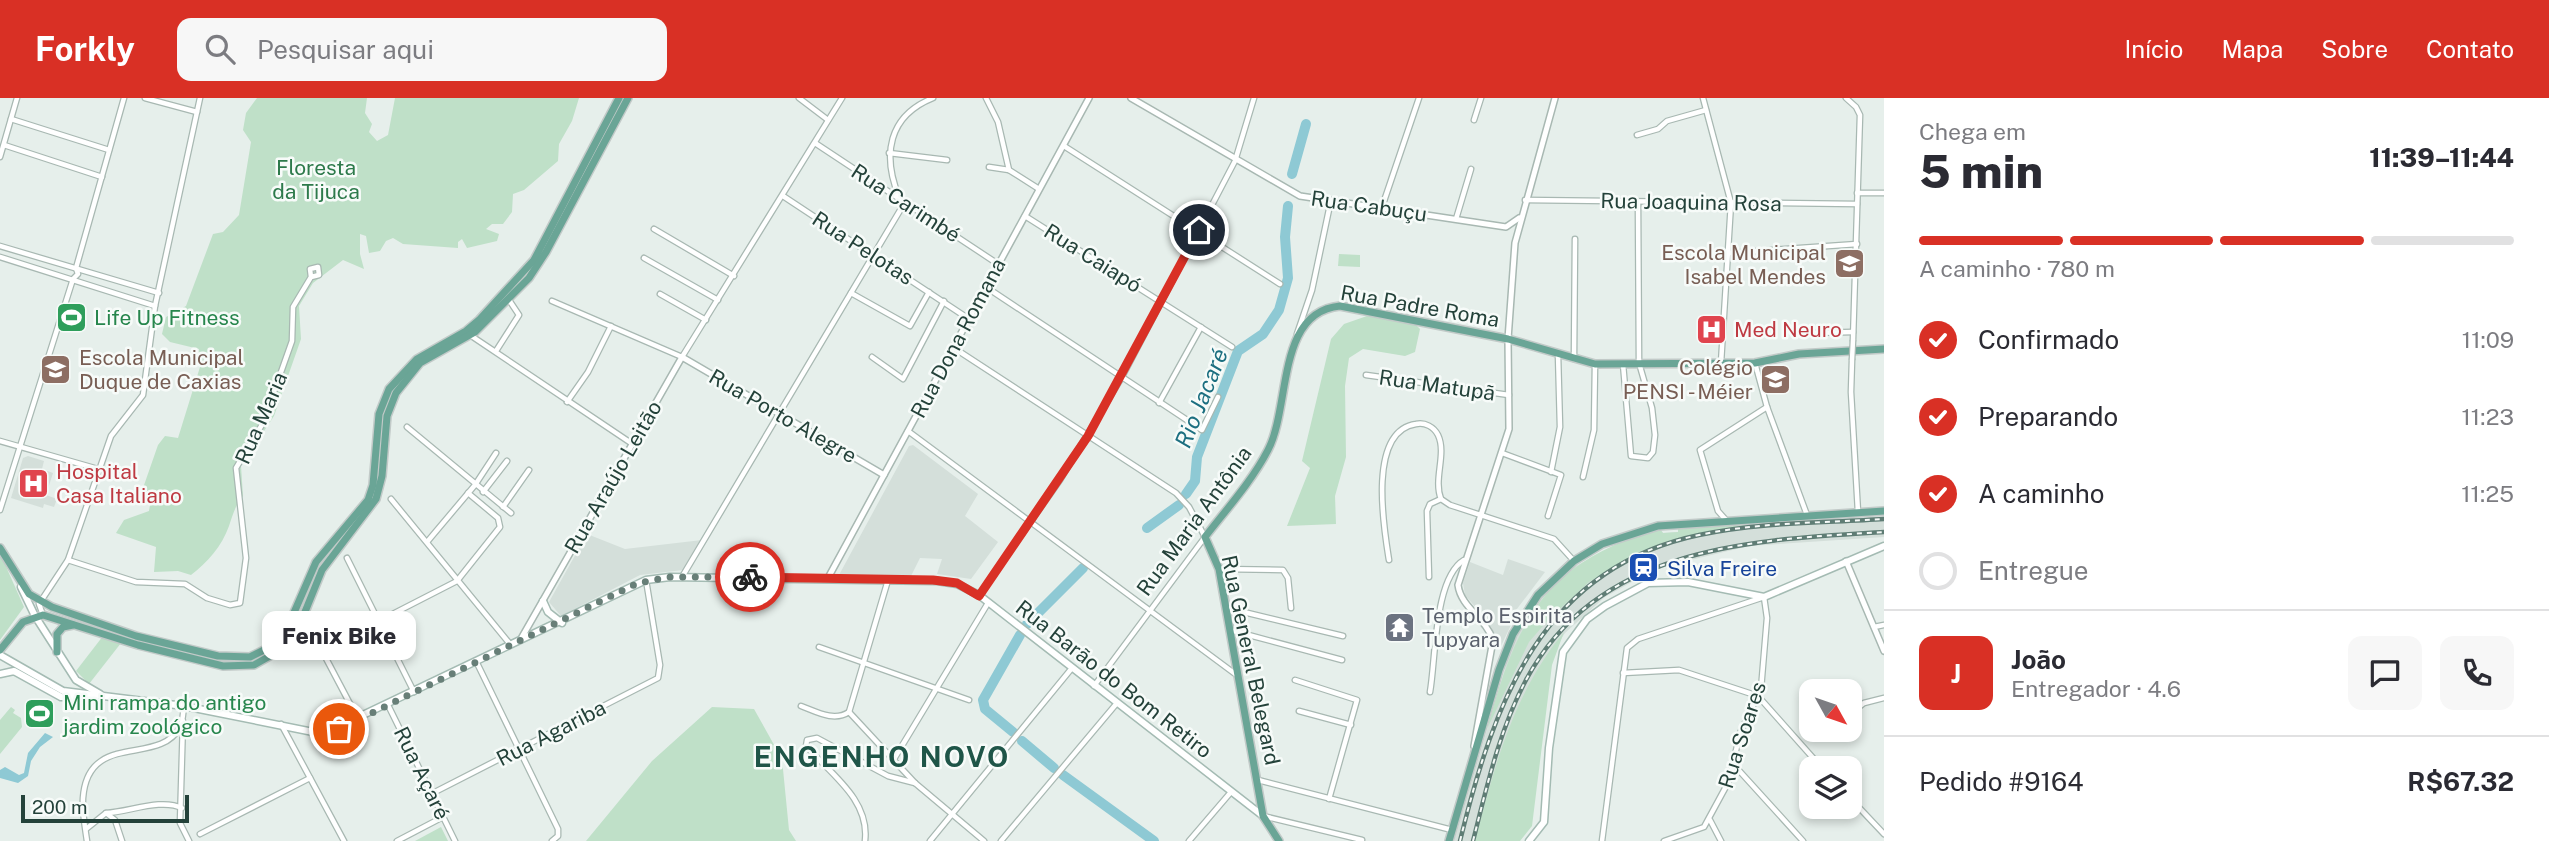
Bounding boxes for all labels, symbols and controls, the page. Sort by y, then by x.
search box [177,18,667,81]
text: Forkly [35,30,135,68]
icon: search [201,30,239,68]
text: Pesquisar aqui [257,34,434,65]
text: Início [2125,35,2183,63]
text: Mapa [2221,35,2283,63]
text: Sobre [2321,35,2388,63]
text: Contato [2426,35,2514,63]
text: Chega em [1919,118,2026,145]
text: 11:39–11:44 [2369,142,2514,173]
text: 5 min [1919,144,2043,198]
park label: Floresta da Tijuca [272,155,360,204]
street label: Rua Carimbé [847,158,965,248]
street label: Rua Cabuçu [1309,185,1429,227]
street label: Rua Joaquina Rosa [1600,188,1782,216]
pin [1169,200,1229,260]
street label: Rua Pelotas [808,206,918,290]
icon: home [1180,211,1218,249]
street label: Rua Caiapó [1040,218,1146,298]
place label: Escola Municipal Isabel Mendes [1661,240,1826,289]
school or university icon: Escola Municipal Isabel Mendes [1832,247,1866,281]
street label: Rua Dona Romana [905,254,1011,422]
text: A caminho · 780 m [1919,255,2115,282]
street label: Rua Padre Roma [1339,280,1501,332]
sports icon: Life Up Fitness [54,300,88,334]
place label: Life Up Fitness [94,305,240,330]
hospital icon: Med Neuro [1694,312,1728,346]
place label: Med Neuro [1734,317,1842,342]
icon: check [1919,321,1957,359]
text: Confirmado [1978,324,2119,355]
text: 11:09 [2462,326,2514,353]
water label: Rio Jacaré [1169,344,1233,452]
place label: Escola Municipal Duque de Caxias [79,345,244,394]
school or university icon: Escola Municipal Duque de Caxias [39,352,73,386]
place label: Colégio PENSI - Méier [1623,355,1753,404]
school or university icon: Colégio PENSI - Méier [1759,362,1793,396]
street label: Rua Porto Alegre [705,364,861,468]
street label: Rua Matupã [1377,364,1497,406]
street label: Rua Maria [230,368,292,468]
street label: Rua Araújo Leitão [559,396,667,558]
icon: check [1919,398,1957,436]
text: Preparando [1978,401,2118,432]
text: 11:23 [2461,403,2514,430]
street label: Rua Maria Antônia [1131,441,1257,601]
place label: Hospital Casa Italiano [56,459,182,508]
hospital icon: Hospital Casa Italiano [16,466,50,500]
icon: check [1919,475,1957,513]
text: A caminho [1978,478,2105,509]
text: 11:25 [2461,480,2514,507]
courier [715,542,785,612]
station icon: Silva Freire [1627,551,1661,585]
street label: Rua General Belegard [1217,553,1285,767]
text: Entregue [1978,555,2089,586]
place label: Silva Freire [1667,556,1777,581]
icon: bike [731,558,769,596]
street label: Rua Barão do Bom Retiro [1011,595,1217,763]
place label: Templo Espirita Tupyara [1422,603,1573,652]
callout: Fenix Bike [262,610,416,659]
temple icon: Templo Espirita Tupyara [1382,610,1416,644]
text: Fenix Bike [282,622,396,649]
button: chat [2348,636,2422,710]
button: phone [2440,636,2514,710]
text: João [2011,644,2066,675]
text: J [1951,658,1961,689]
text: Entregador · 4.6 [2011,675,2181,702]
street label: Rua Soares [1713,678,1771,792]
north arrow [1799,679,1862,742]
map controls [1799,679,1862,819]
place label: Mini rampa do antigo jardim zoológico [62,690,266,739]
street label: Rua Agariba [492,695,610,771]
sports icon: Mini rampa do antigo jardim zoológico [23,697,57,731]
pin [309,699,369,759]
icon: bag [320,710,358,748]
street label: Rua Açaré [389,722,455,824]
district label: ENGENHO NOVO [754,740,1010,773]
button: layers [1799,756,1862,819]
text: Pedido #9164 [1919,766,2084,797]
text: R$67.32 [2407,766,2514,797]
scale bar [21,792,189,824]
text: 200 m [32,796,88,818]

